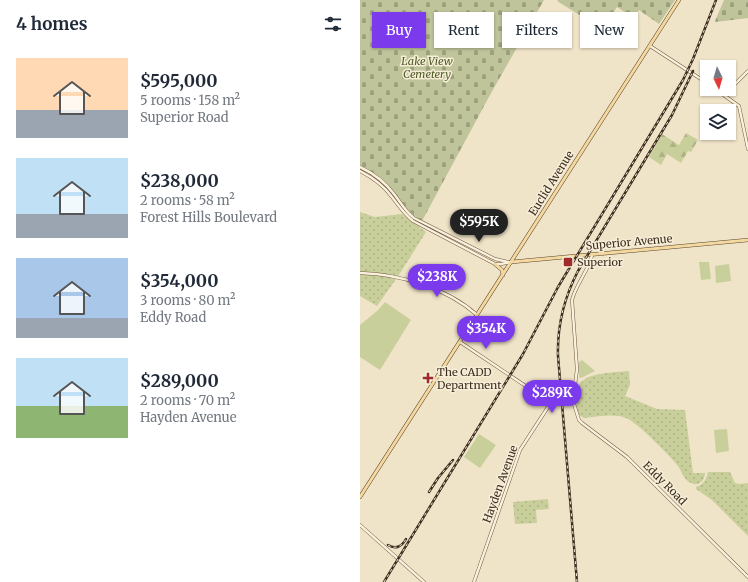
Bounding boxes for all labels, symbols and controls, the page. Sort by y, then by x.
chip: Buy [372,12,426,48]
chip: Rent [434,12,494,48]
chip: Filters [502,12,572,48]
chip: New [580,12,638,48]
text: 4 homes [16,13,87,35]
icon: filters [322,13,344,35]
park label: Lake View Cemetery [401,54,453,81]
north arrow [700,60,736,96]
map controls [700,60,736,140]
text: $595,000 [140,70,218,92]
icon: home [48,74,96,122]
text: 5 rooms · 158 m² [140,92,240,109]
button: layers [700,104,736,140]
text: Superior Road [140,109,229,126]
street label: Euclid Avenue [525,148,577,218]
text: $238,000 [140,170,219,192]
icon: home [48,174,96,222]
text: 2 rooms · 58 m² [140,192,235,209]
text: Forest Hills Boulevard [140,209,277,226]
pin: $595K [451,209,507,243]
text: $595K [459,213,499,230]
street label: Superior Avenue [585,231,673,253]
place label: Superior [577,255,623,269]
marker: Superior [562,256,574,268]
pin: $238K [409,264,465,298]
text: $238K [417,268,457,285]
text: $354,000 [140,270,218,292]
icon: home [48,274,96,322]
text: 3 rooms · 80 m² [140,292,235,309]
text: Eddy Road [140,309,206,326]
pin: $354K [458,316,514,350]
text: $354K [466,320,506,337]
place label: The CADD Department [437,365,502,392]
text: $289,000 [140,370,219,392]
marker: The CADD Department [422,372,434,384]
icon: home [48,374,96,422]
pin: $289K [524,380,580,414]
text: $289K [531,384,573,401]
text: 2 rooms · 70 m² [140,392,235,409]
text: Hayden Avenue [140,409,237,426]
street label: Hayden Avenue [479,443,521,525]
street label: Eddy Road [640,458,690,508]

